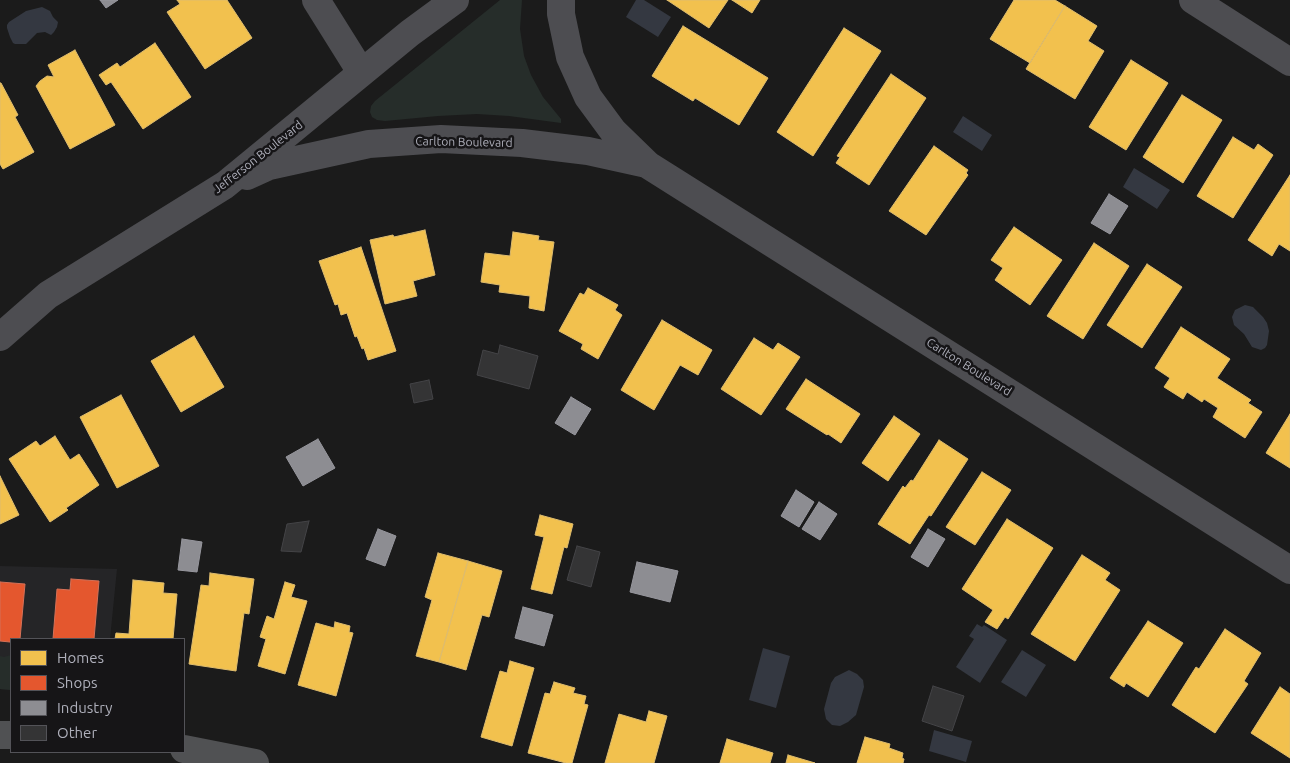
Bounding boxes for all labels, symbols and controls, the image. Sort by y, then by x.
street label: Jefferson Boulevard [210,118,306,196]
street label: Carlton Boulevard [415,134,513,150]
street label: Carlton Boulevard [924,335,1014,399]
legend [10,638,185,753]
text: Homes [57,649,104,666]
text: Shops [57,674,98,691]
text: Industry [57,699,112,716]
text: Other [57,724,97,741]

